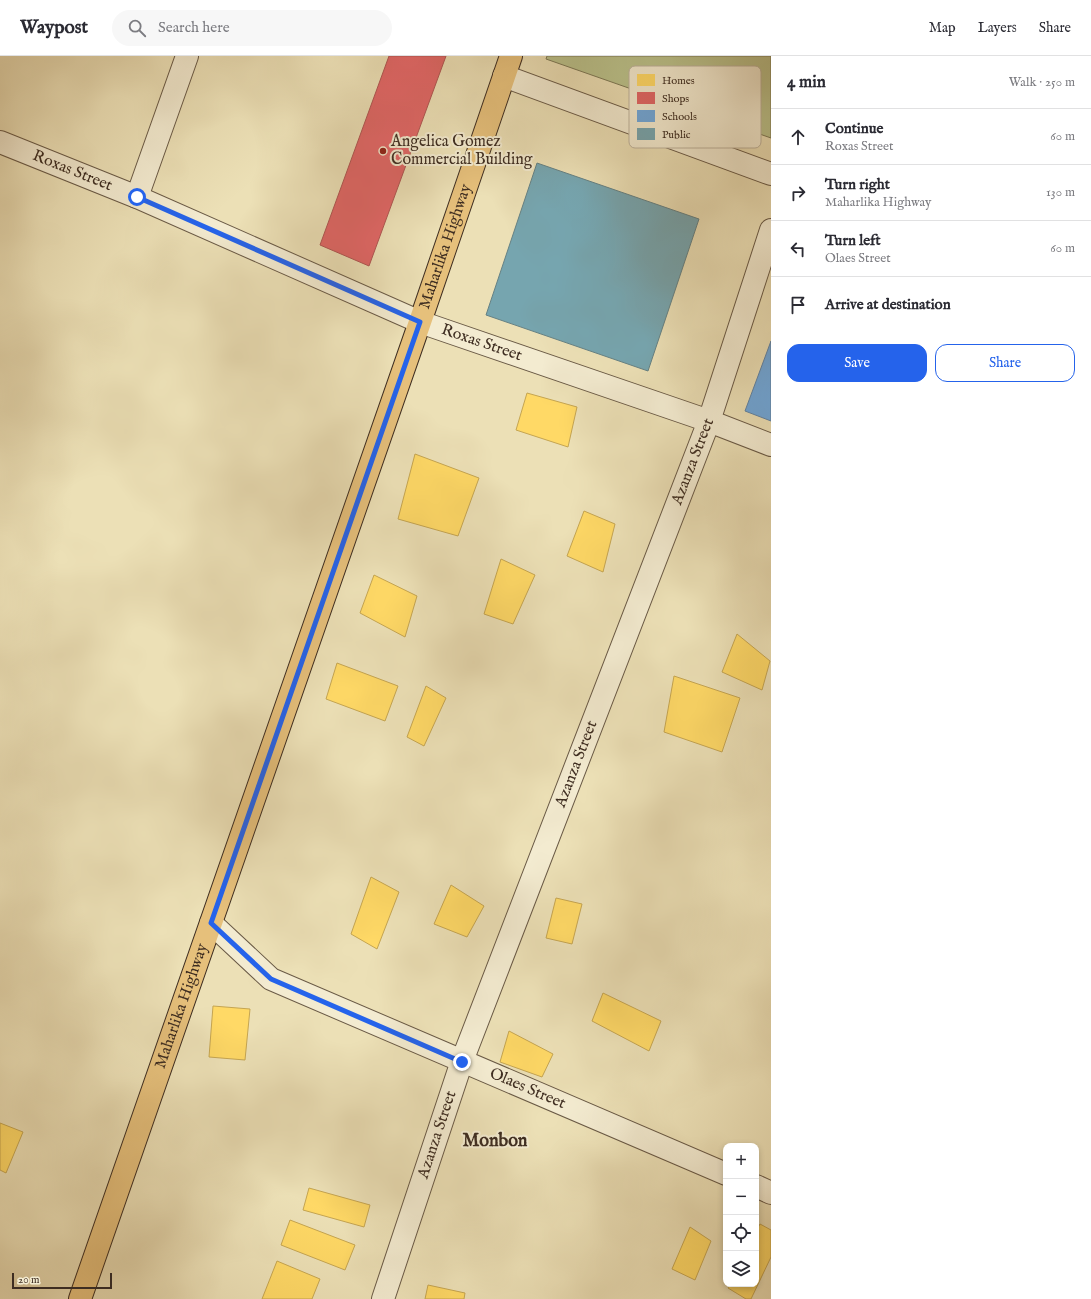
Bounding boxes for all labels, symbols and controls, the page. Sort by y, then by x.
search box [112,10,392,46]
text: Waypost [20,16,88,40]
icon: search [126,17,148,39]
text: Search here [158,18,230,37]
text: Map [929,19,956,37]
text: Layers [978,19,1017,37]
text: Share [1039,19,1071,37]
legend [629,66,761,148]
text: 4 min [787,72,826,93]
text: Homes [662,74,695,88]
text: Walk · 250 m [1009,74,1075,91]
text: Shops [662,92,689,106]
text: Schools [662,110,697,124]
text: Continue [825,119,883,138]
icon: ahead [787,126,809,148]
text: Public [662,128,691,142]
text: 60 m [1050,128,1075,145]
place label: Angelica Gomez Commercial Building [390,132,533,170]
text: Roxas Street [825,138,893,155]
street label: Roxas Street [30,146,116,196]
marker: Angelica Gomez Commercial Building [378,146,388,156]
text: Turn right [825,175,890,194]
street label: Maharlika Highway [415,181,476,312]
icon: right [787,182,809,204]
text: 130 m [1046,184,1075,201]
route start [128,188,146,206]
text: Maharlika Highway [825,194,931,211]
text: Turn left [825,231,881,250]
icon: left [787,238,809,260]
text: 60 m [1050,240,1075,257]
text: Olaes Street [825,250,891,267]
icon: arrive [787,294,809,316]
text: Arrive at destination [825,295,951,314]
street label: Roxas Street [438,320,525,366]
button: Save [787,344,927,382]
button: Share [935,344,1075,382]
street label: Azanza Street [667,415,719,509]
street label: Azanza Street [550,717,603,811]
street label: Maharlika Highway [151,941,213,1071]
route end [453,1053,471,1071]
street label: Olaes Street [486,1064,569,1114]
street label: Azanza Street [413,1088,462,1182]
district label: Monbon [463,1130,528,1153]
map controls [723,1143,759,1287]
button: + [723,1143,759,1179]
button: − [723,1179,759,1215]
button: locate [723,1215,759,1251]
button: layers [723,1251,759,1287]
scale bar [12,1271,112,1290]
text: 20 m [18,1273,39,1287]

